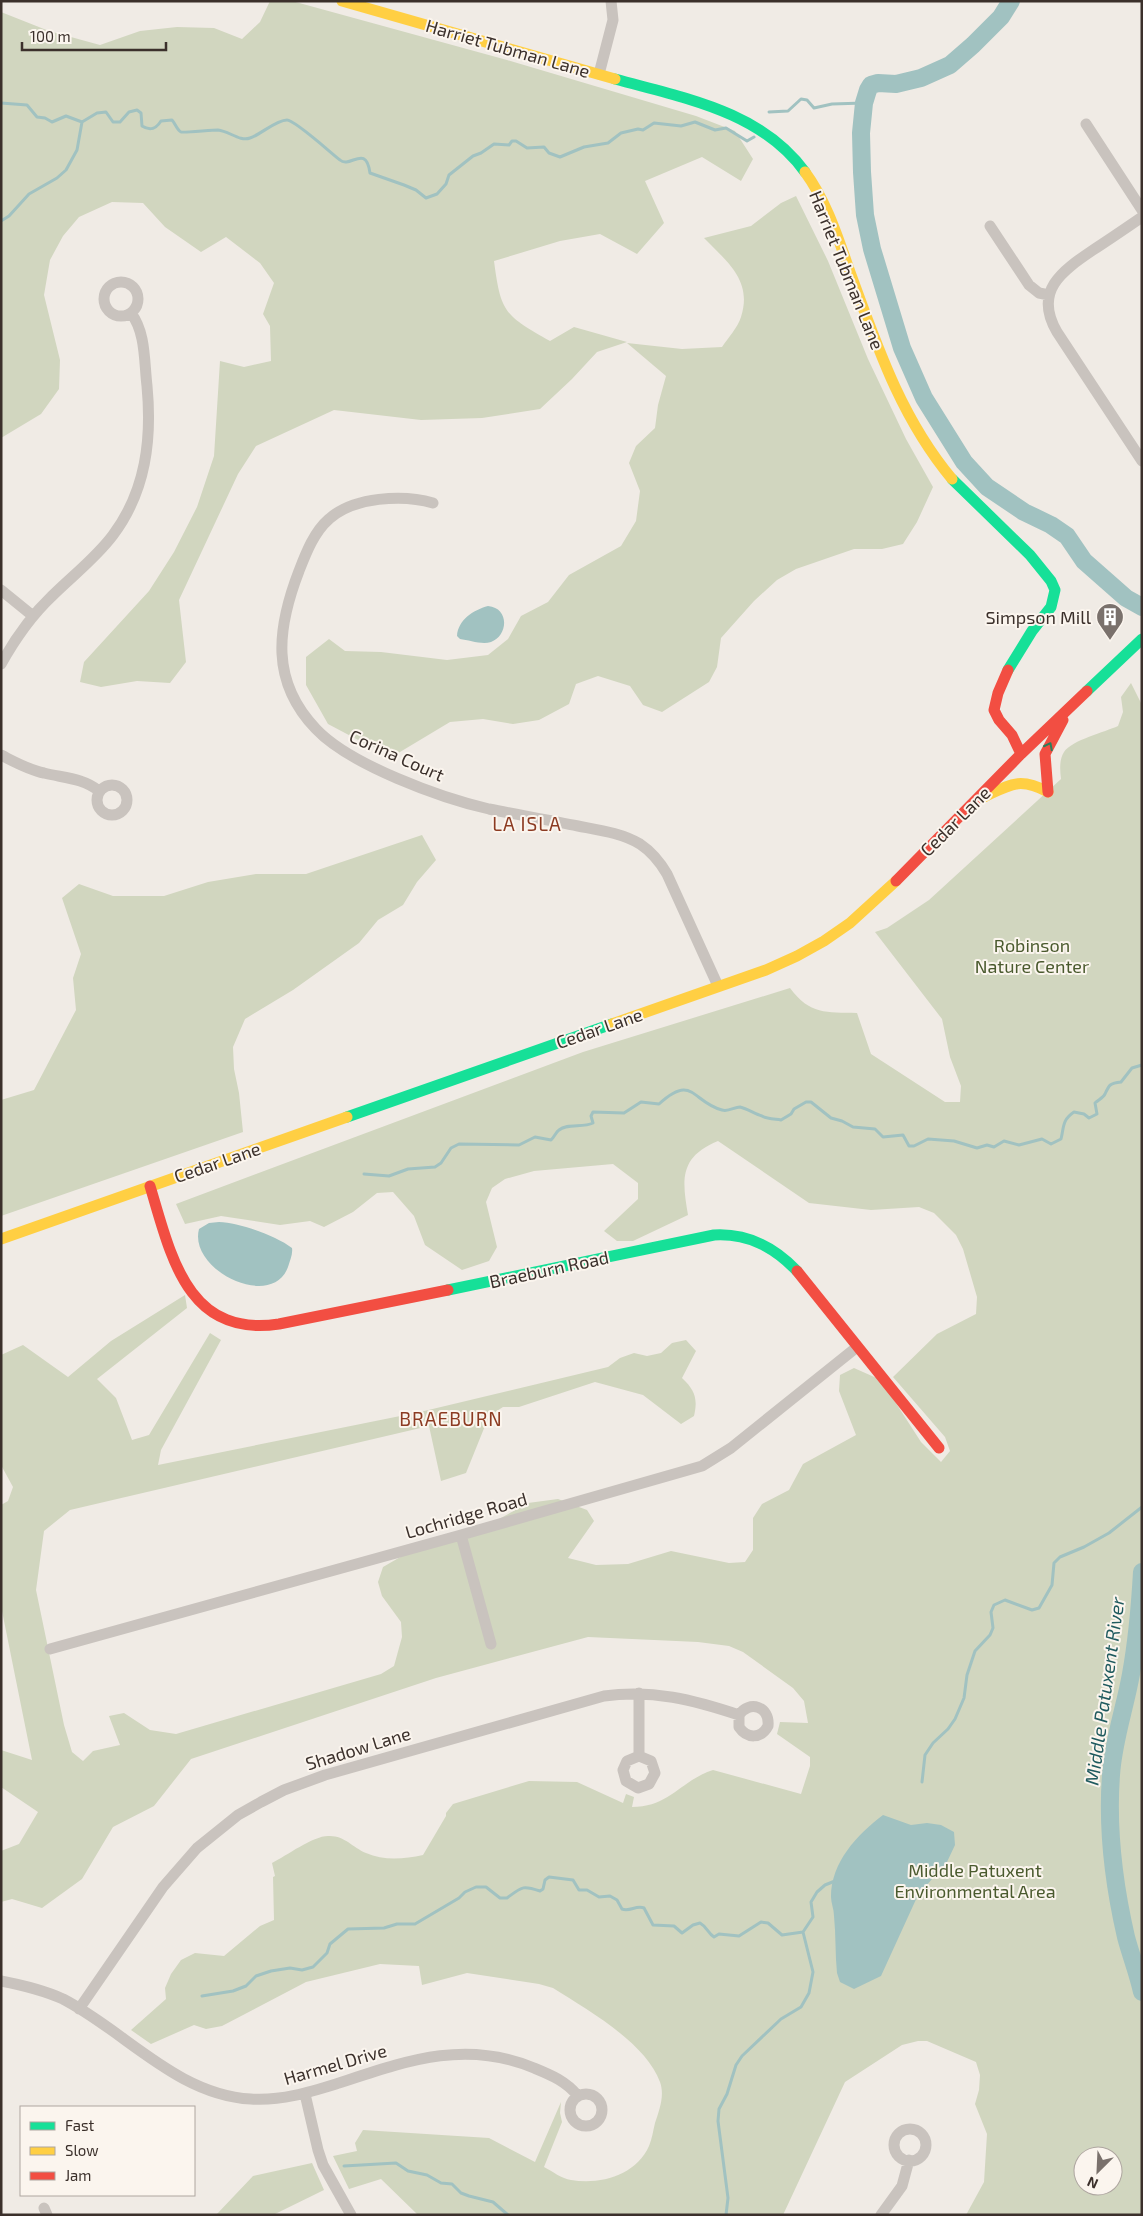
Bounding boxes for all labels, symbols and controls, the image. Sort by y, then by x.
street label: Harriet Tubman Lane [423,14,593,82]
scale bar [22,20,166,52]
text: 100 m [30,27,71,45]
street label: Harriet Tubman Lane [805,187,889,353]
building icon: Simpson Mill [1095,602,1125,641]
place label: Simpson Mill [985,606,1092,628]
street label: Corina Court [346,724,448,786]
one-way arrow [1043,742,1053,751]
street label: Cedar Lane [915,781,995,861]
district label: LA ISLA [492,812,562,835]
park label: Robinson Nature Center [975,934,1089,977]
street label: Cedar Lane [553,1003,645,1053]
street label: Cedar Lane [171,1137,263,1187]
street label: Braeburn Road [487,1246,611,1292]
district label: BRAEBURN [399,1407,503,1430]
street label: Lochridge Road [402,1487,530,1543]
water label: Middle Patuxent River [1079,1595,1129,1787]
street label: Shadow Lane [303,1722,413,1774]
park label: Middle Patuxent Environmental Area [894,1859,1056,1902]
street label: Harmel Drive [281,2039,389,2089]
legend [20,2106,195,2196]
text: Fast [65,2116,95,2134]
text: Slow [65,2141,99,2159]
north arrow [1073,2146,1123,2196]
text: Jam [65,2166,91,2184]
text: N [1084,2174,1101,2193]

